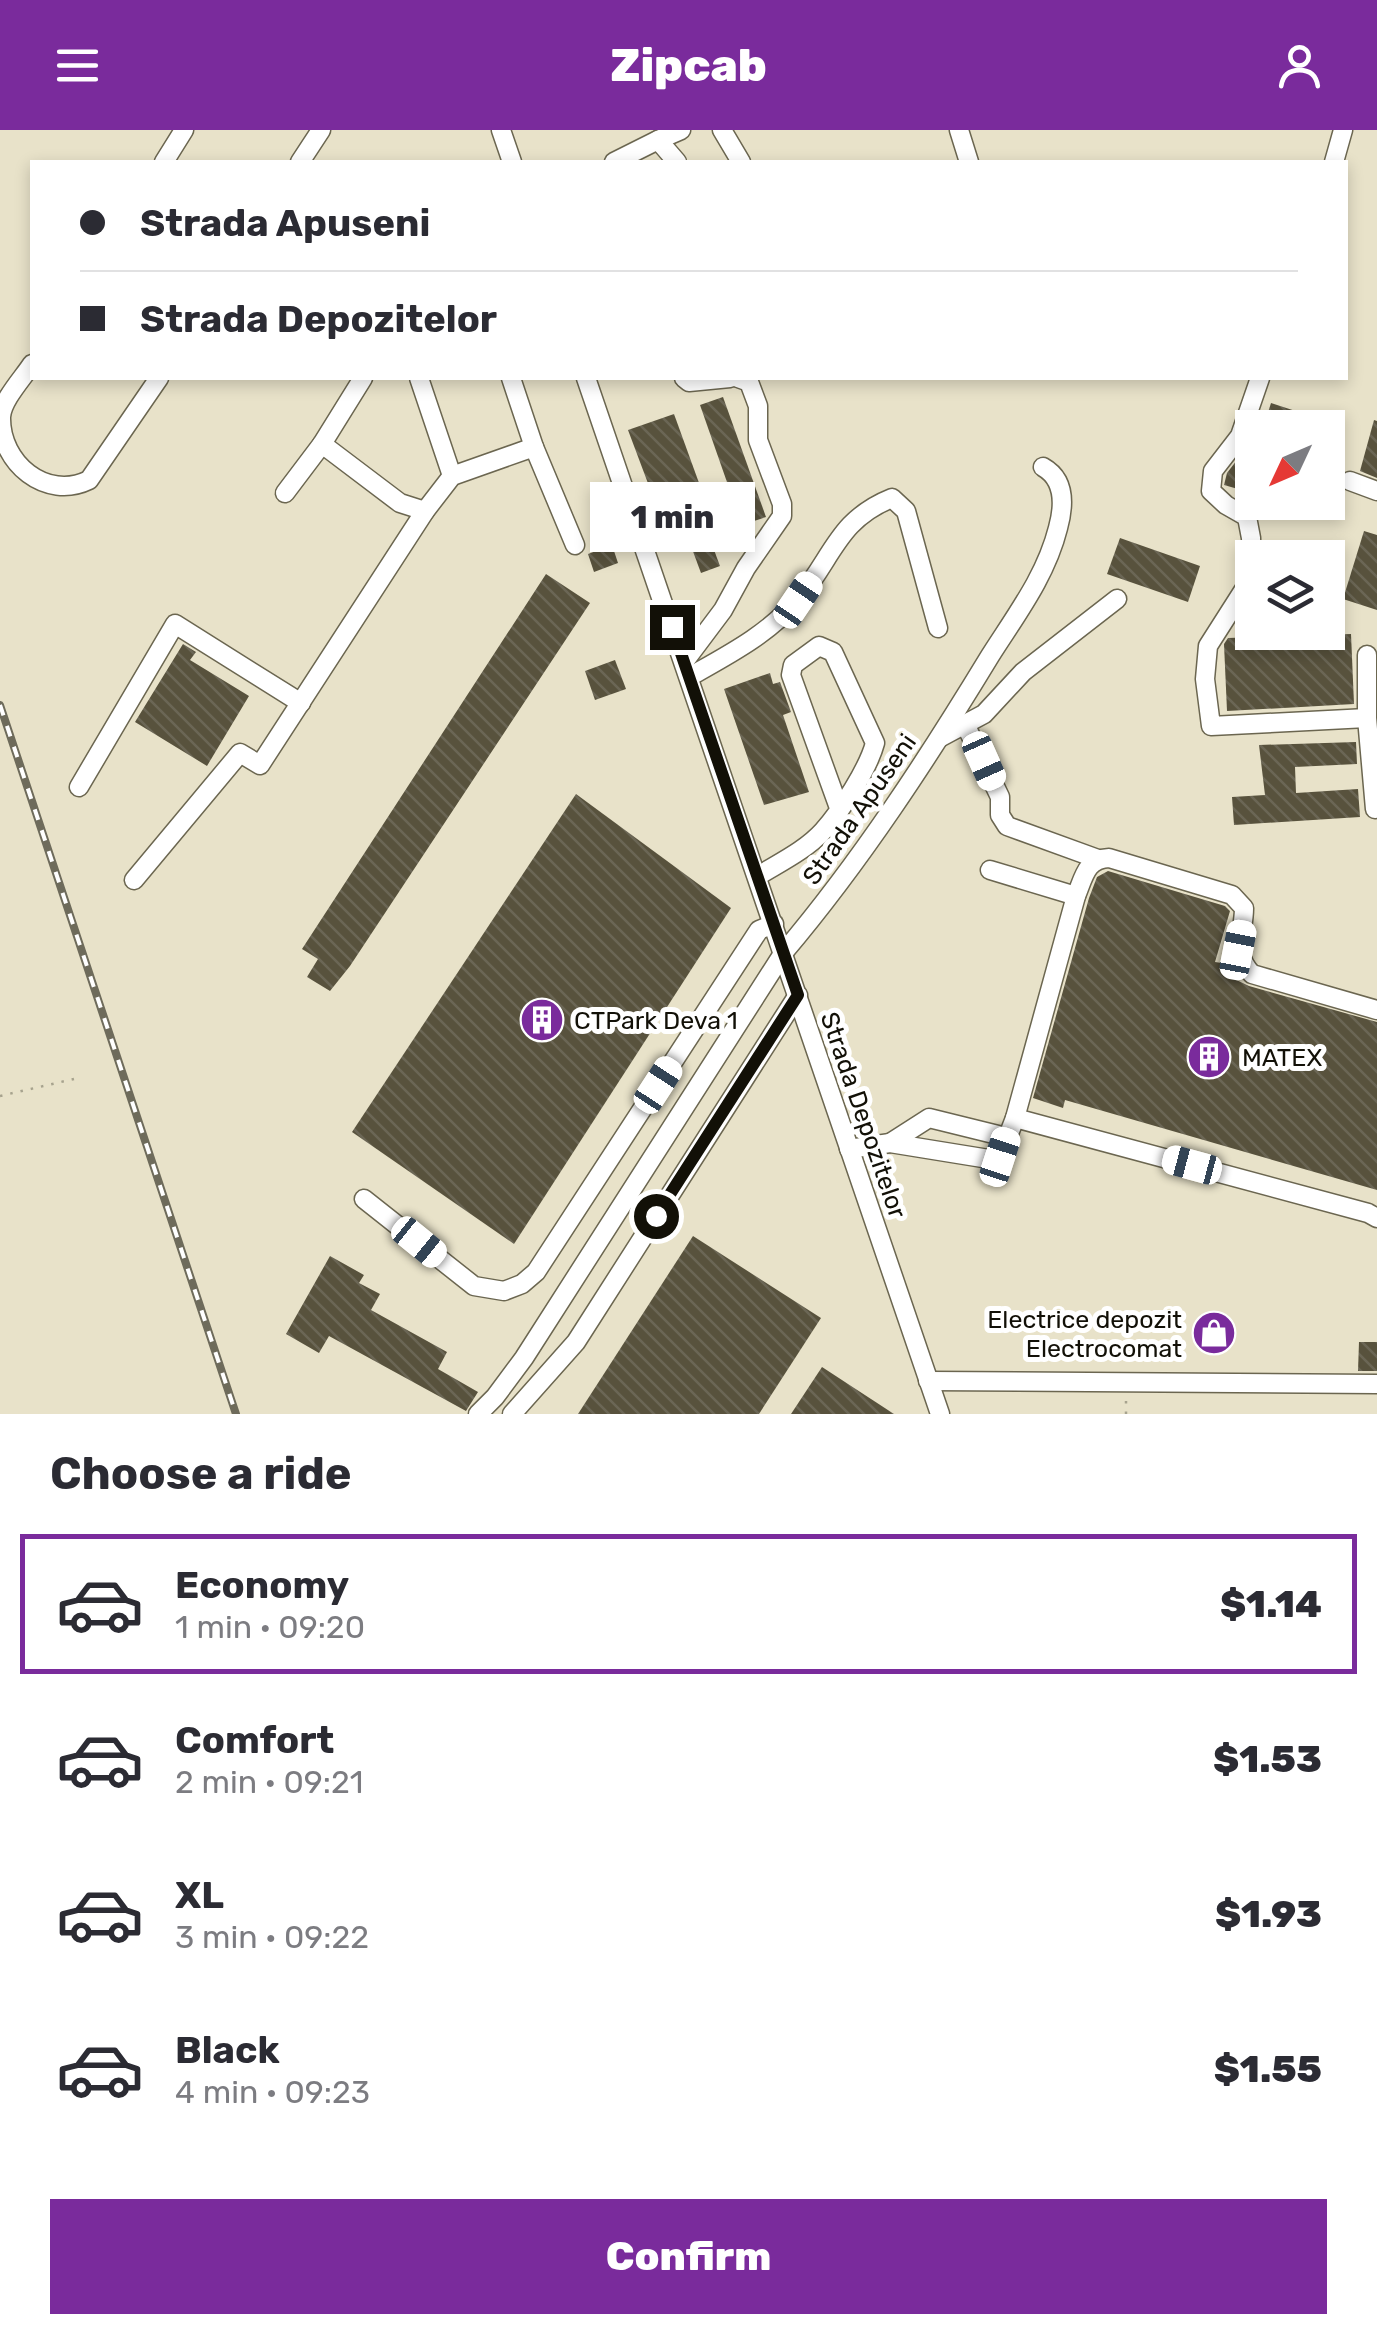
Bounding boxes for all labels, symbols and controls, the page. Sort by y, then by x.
icon: menu [50,38,105,93]
icon: person [1272,38,1327,93]
text: Zipcab [610,39,767,92]
text: Strada Apuseni [140,200,430,246]
text: Strada Depozitelor [140,296,497,342]
north arrow [1235,410,1345,520]
map controls [1235,410,1345,650]
callout: 1 min [590,482,754,552]
text: 1 min [631,498,714,536]
button: layers [1235,540,1345,650]
car [769,567,827,633]
route end [650,605,695,650]
car [958,727,1010,795]
street label: Strada Apuseni [797,728,922,890]
car [1218,918,1258,982]
building icon: CTPark Deva 1 [519,997,565,1043]
place label: CTPark Deva 1 [574,1006,738,1035]
street label: Strada Depozitelor [815,1008,913,1222]
building icon: MATEX [1186,1034,1232,1080]
place label: MATEX [1242,1043,1322,1072]
car [629,1052,687,1118]
car [976,1124,1024,1190]
car [1159,1143,1225,1187]
route start [634,1194,679,1239]
car [386,1211,452,1273]
place label: Electrice depozit Electrocomat [987,1305,1182,1363]
shop icon: Electrice depozit Electrocomat [1191,1310,1237,1356]
text: Choose a ride [50,1447,352,1500]
icon: car [55,1559,145,1649]
text: Economy [175,1562,349,1608]
text: $1.14 [1220,1581,1322,1627]
text: 1 min · 09:20 [175,1608,365,1646]
icon: car [55,1714,145,1804]
text: Comfort [175,1717,334,1763]
text: $1.53 [1213,1736,1322,1782]
text: 2 min · 09:21 [175,1763,363,1801]
icon: car [55,1869,145,1959]
text: XL [175,1872,224,1918]
text: $1.93 [1215,1891,1322,1937]
text: 3 min · 09:22 [175,1918,369,1956]
icon: car [55,2024,145,2114]
text: Black [175,2027,280,2073]
text: $1.55 [1214,2046,1322,2092]
text: 4 min · 09:23 [175,2073,370,2111]
button: Confirm [50,2199,1327,2314]

